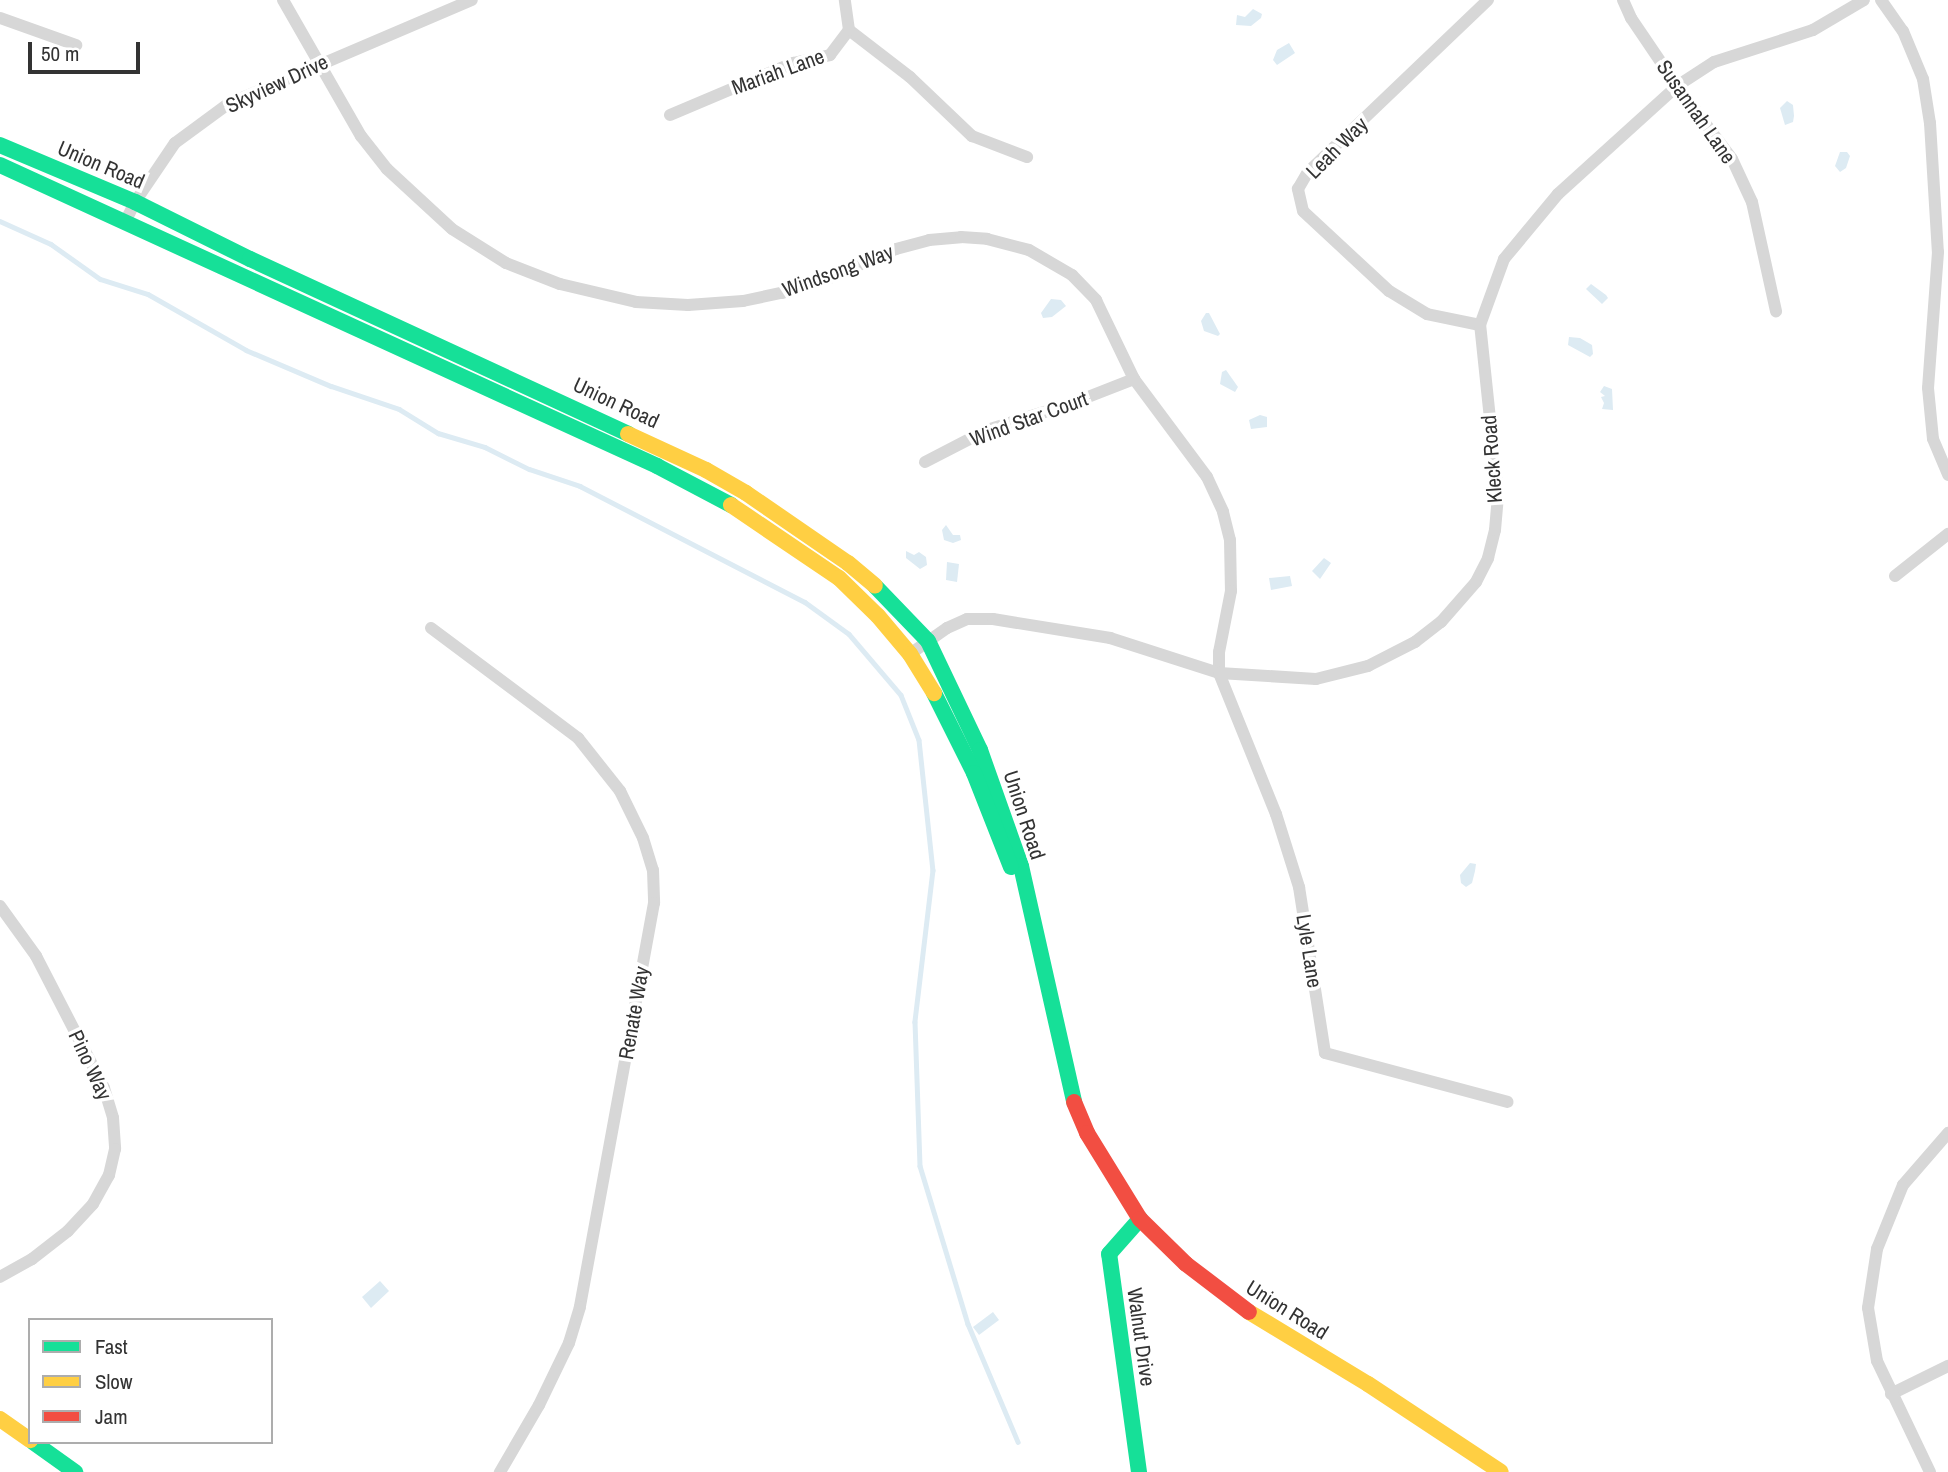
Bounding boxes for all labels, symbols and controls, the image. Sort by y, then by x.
scale bar [32,28,144,72]
text: 50 m [41,39,79,68]
street label: Mariah Lane [728,44,828,100]
street label: Skyview Drive [222,49,332,119]
street label: Susannah Lane [1651,55,1741,169]
street label: Leah Way [1301,112,1373,184]
street label: Union Road [54,135,148,195]
street label: Windsong Way [779,239,897,303]
street label: Union Road [569,372,663,434]
street label: Wind Star Court [967,386,1091,452]
street label: Kleck Road [1476,414,1508,504]
street label: Union Road [998,767,1050,863]
street label: Lyle Lane [1291,912,1327,990]
street label: Renate Way [613,964,655,1062]
street label: Pino Way [63,1026,117,1104]
street label: Union Road [1241,1275,1333,1345]
street label: Walnut Drive [1122,1286,1160,1388]
legend [28,1318,273,1444]
text: Fast [95,1332,128,1361]
text: Slow [95,1367,132,1396]
text: Jam [95,1402,128,1431]

